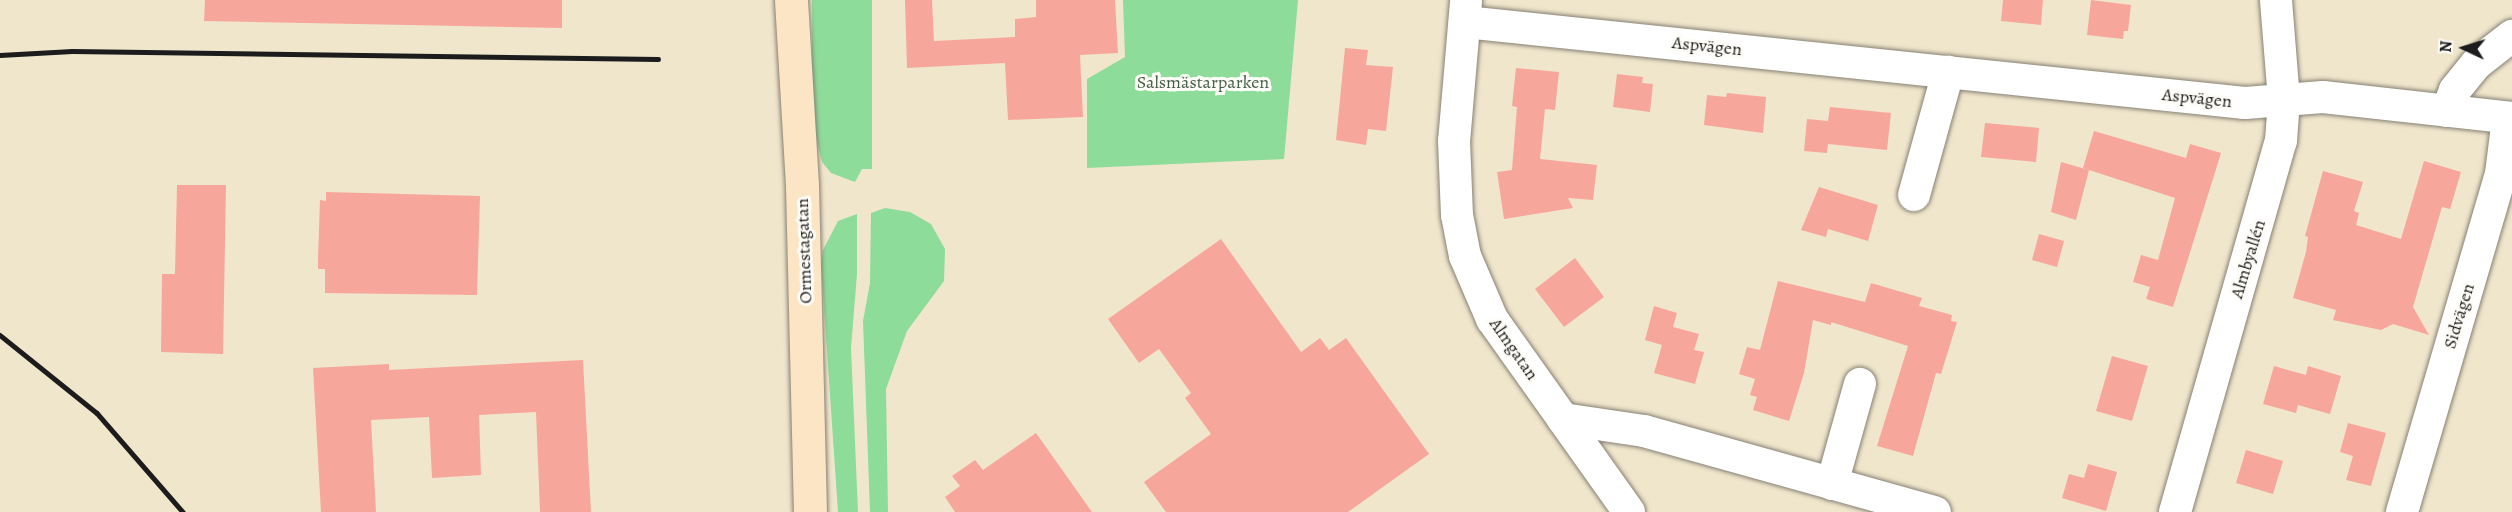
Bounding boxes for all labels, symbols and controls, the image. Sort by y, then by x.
north arrow [2434,18,2494,78]
street label: Aspvägen [1671,32,1743,60]
text: N [2435,40,2457,53]
park label: Salsmästarparken [1137,71,1269,93]
street label: Aspvägen [2161,84,2233,112]
street label: Ormestagatan [791,198,817,304]
street label: Almbyallén [2226,217,2270,301]
street label: Sidvägen [2439,281,2479,351]
street label: Almgatan [1485,314,1543,384]

